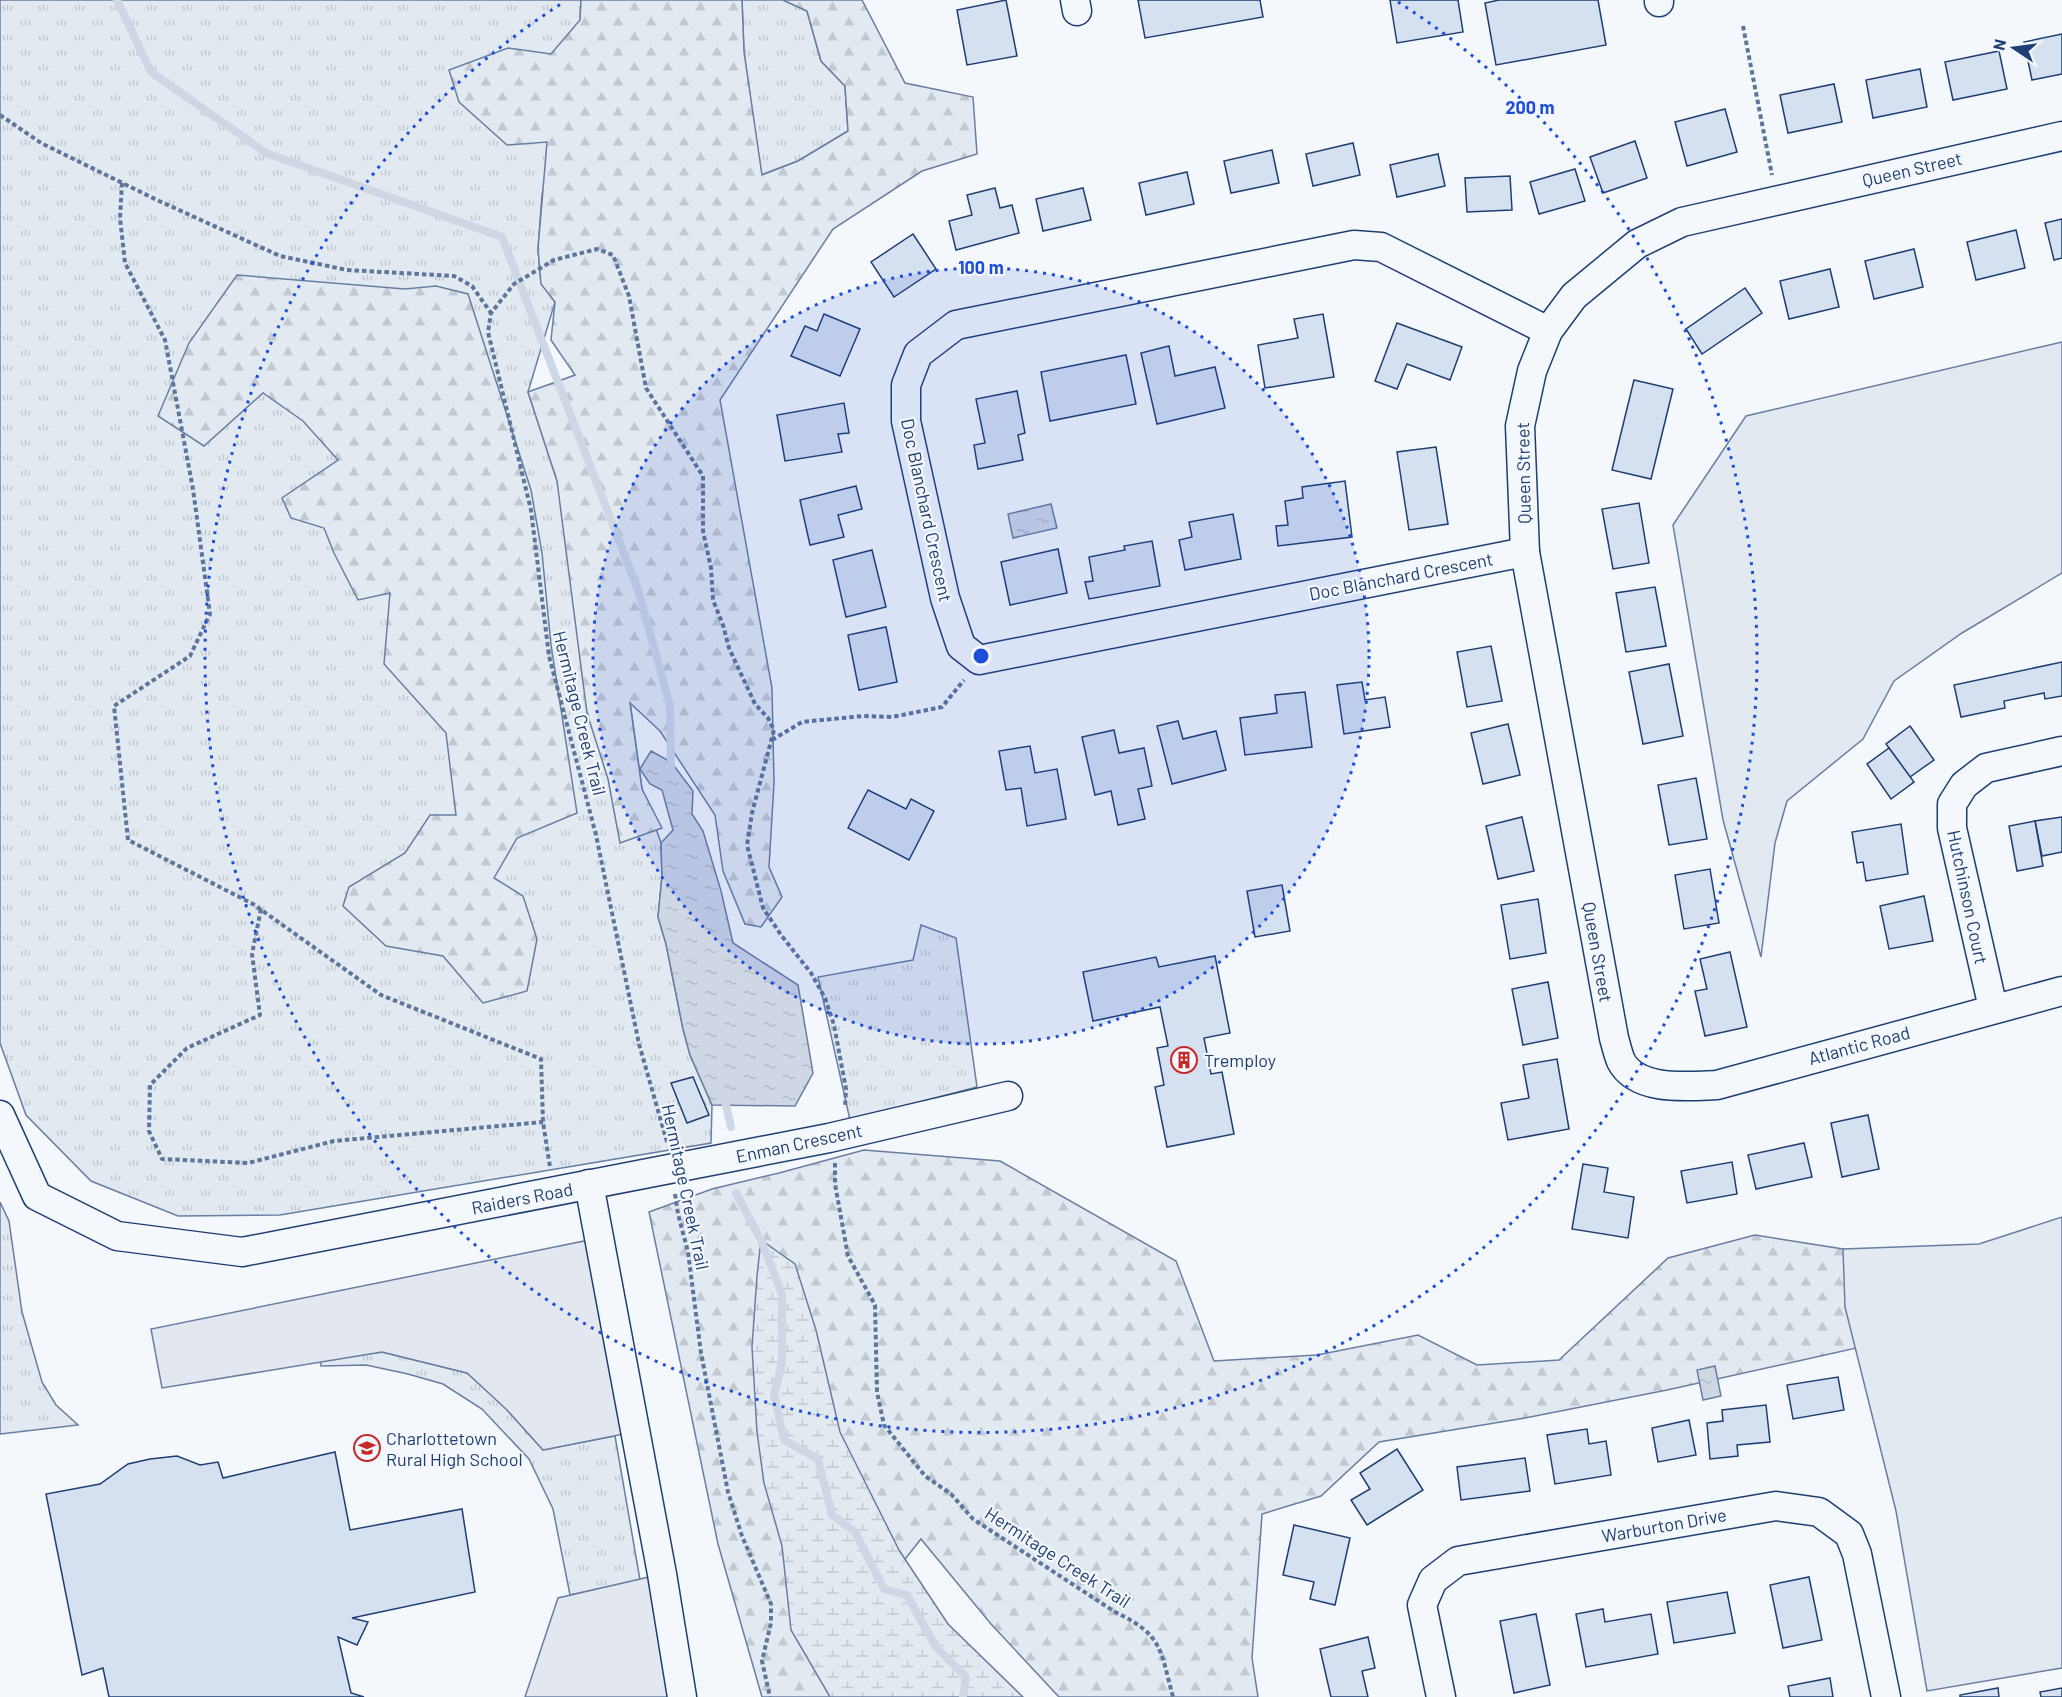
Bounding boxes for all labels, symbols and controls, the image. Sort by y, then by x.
north arrow [1984,18,2044,78]
text: N [1988,37,2009,52]
text: 200 m [1505,96,1555,118]
street label: Queen Street [1860,147,1964,191]
text: 100 m [958,256,1004,278]
street label: Doc Blanchard Crescent [897,416,957,604]
street label: Queen Street [1511,422,1535,524]
street label: Doc Blanchard Crescent [1307,547,1495,605]
street label: Hermitage Creek Trail [549,628,611,798]
centre of rings [971,646,991,666]
street label: Hutchinson Court [1943,828,1993,966]
street label: Queen Street [1578,900,1618,1004]
street label: Atlantic Road [1806,1021,1912,1069]
building icon: Tremploy [1169,1045,1199,1075]
place label: Tremploy [1204,1049,1276,1071]
street label: Hermitage Creek Trail [658,1102,714,1272]
street label: Enman Crescent [734,1119,864,1167]
street label: Raiders Road [469,1177,575,1219]
place label: Charlottetown Rural High School [386,1427,523,1470]
school or university icon: Charlottetown Rural High School [352,1433,382,1463]
street label: Hermitage Creek Trail [981,1502,1135,1612]
street label: Warburton Drive [1600,1503,1728,1547]

